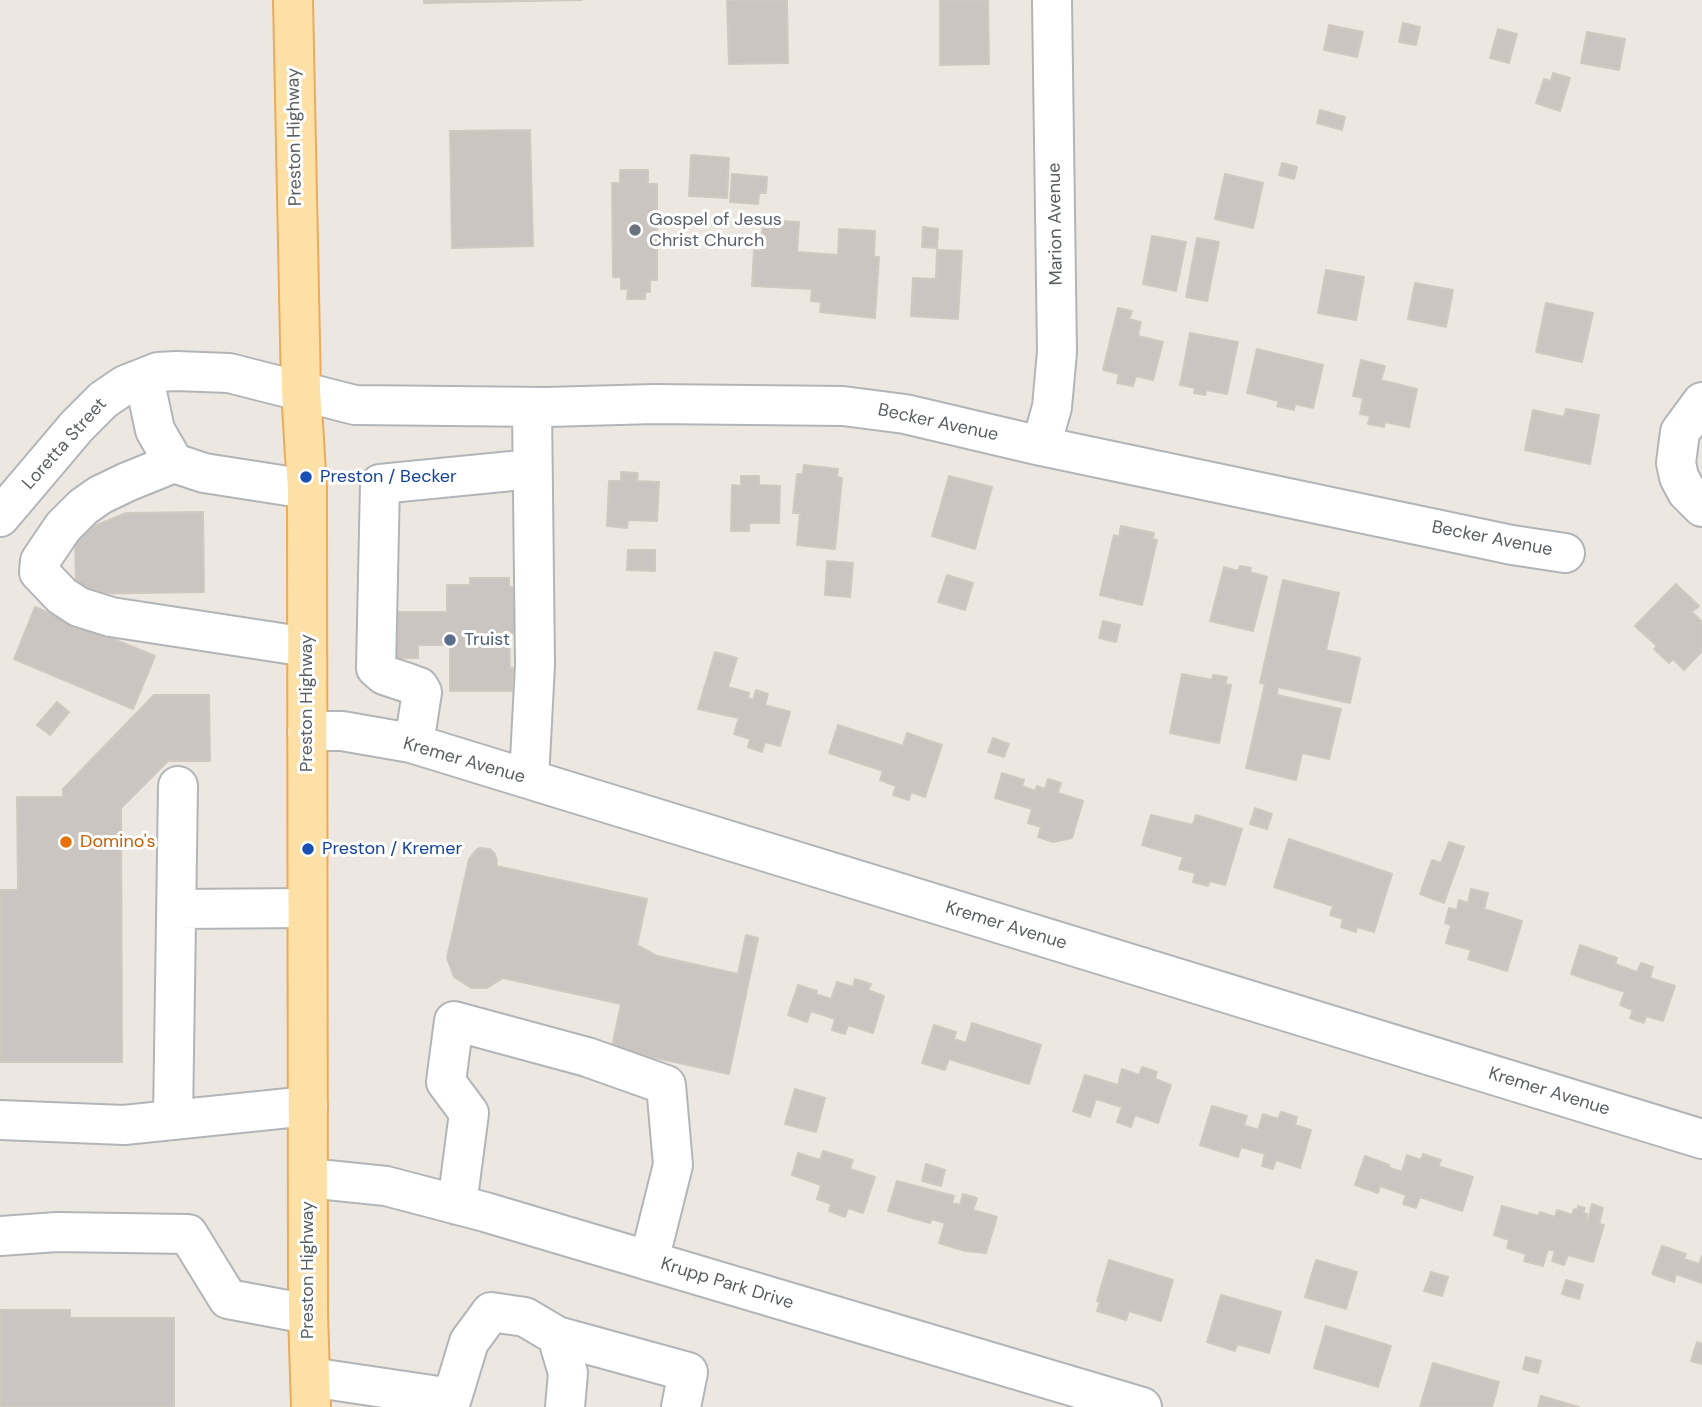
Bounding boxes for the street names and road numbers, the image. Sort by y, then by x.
street label: Preston Highway [283,68,307,206]
street label: Marion Avenue [1044,162,1068,286]
street label: Loretta Street [18,394,112,494]
street label: Becker Avenue [876,400,1000,446]
street label: Becker Avenue [1430,517,1554,561]
street label: Preston Highway [296,634,318,772]
street label: Kremer Avenue [400,733,528,789]
street label: Kremer Avenue [943,897,1069,955]
street label: Kremer Avenue [1486,1063,1612,1121]
street label: Preston Highway [297,1201,319,1339]
street label: Krupp Park Drive [658,1254,796,1314]

